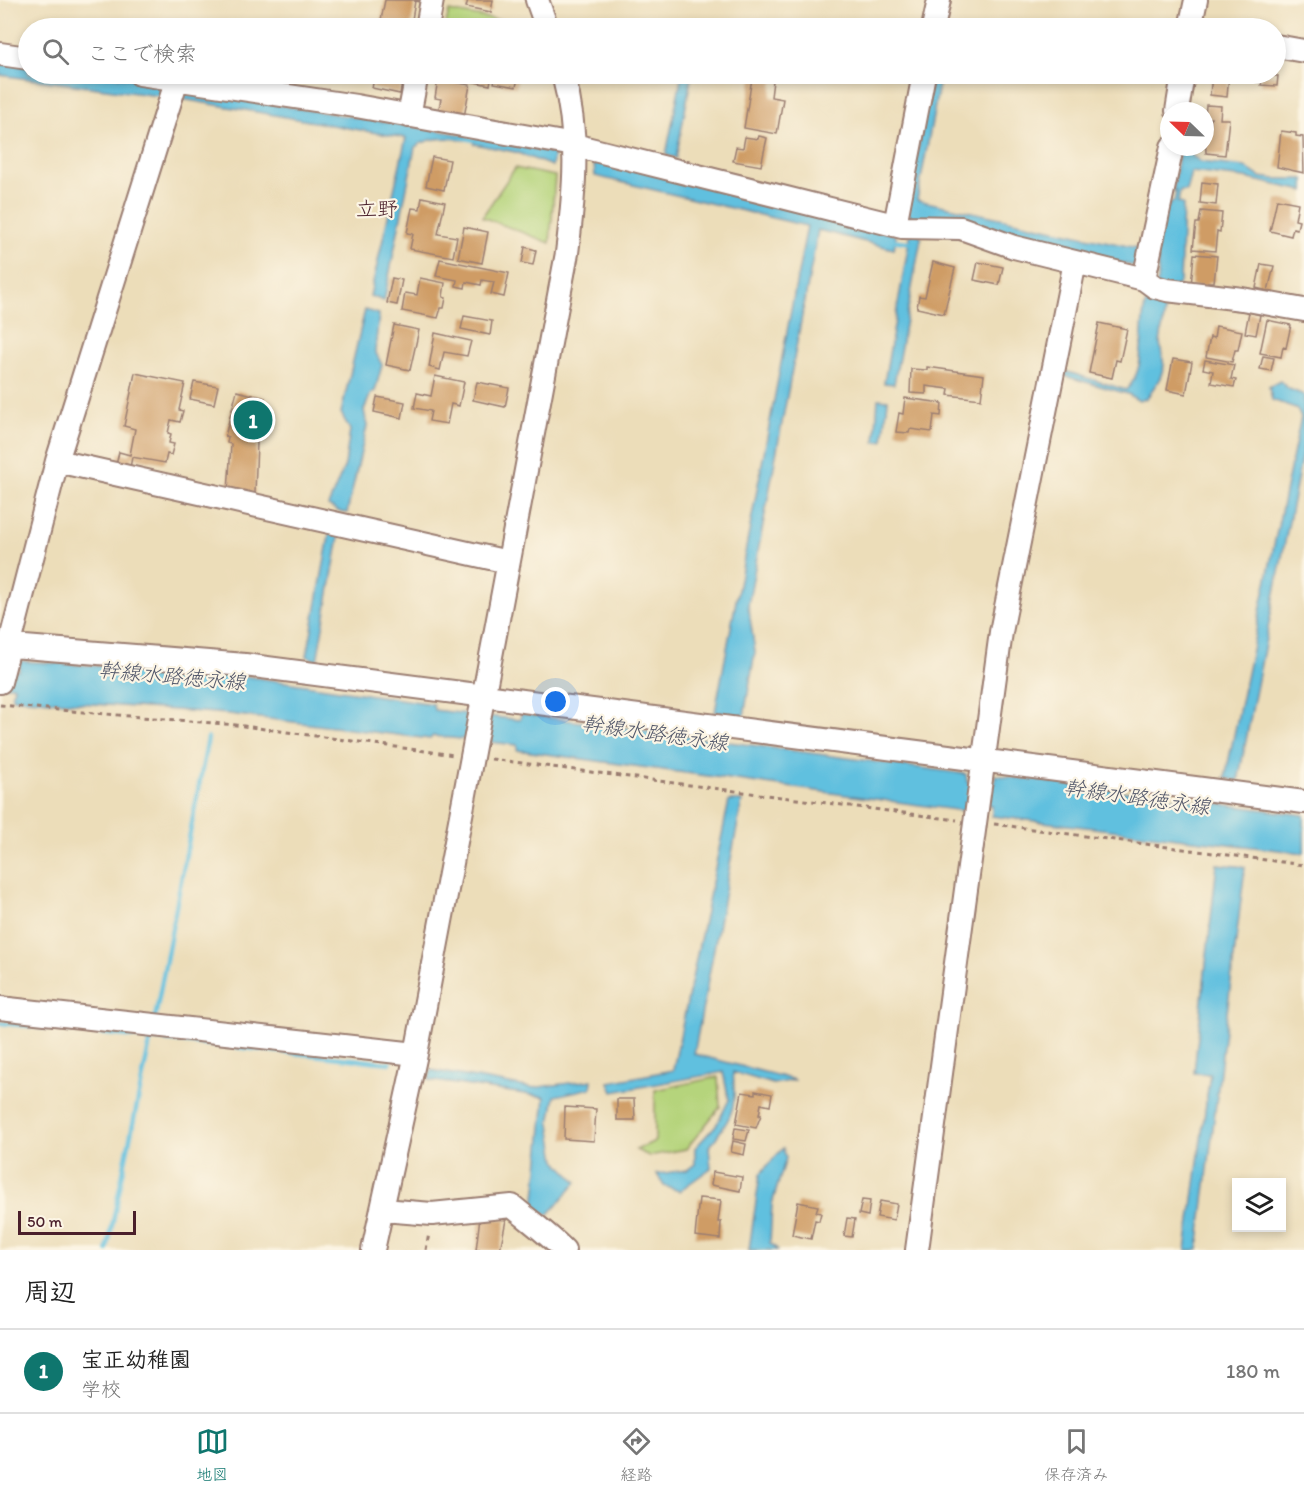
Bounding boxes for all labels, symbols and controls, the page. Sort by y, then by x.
search box [18,18,1286,84]
icon: search [39,35,72,68]
text: ここで検索 [87,40,197,67]
north arrow [1160,102,1214,156]
district label: 立野 [356,196,398,221]
pin: 1 [234,398,272,442]
water label: 幹線水路徳永線 [98,657,247,694]
your location [541,687,570,716]
water label: 幹線水路徳永線 [581,710,731,755]
water label: 幹線水路徳永線 [1063,774,1213,819]
map controls [1232,1178,1286,1232]
button: layers [1232,1178,1286,1232]
scale bar [18,1208,136,1236]
text: 50 m [27,1212,62,1231]
text: 周辺 [24,1276,76,1308]
text: 宝正幼稚園 [81,1346,191,1373]
text: 1 [39,1359,48,1383]
text: 180 m [1226,1359,1280,1383]
text: 学校 [81,1377,121,1401]
tab: 地図 [196,1425,229,1485]
tab: 経路 [620,1425,653,1485]
tab: 保存済み [1044,1425,1108,1485]

